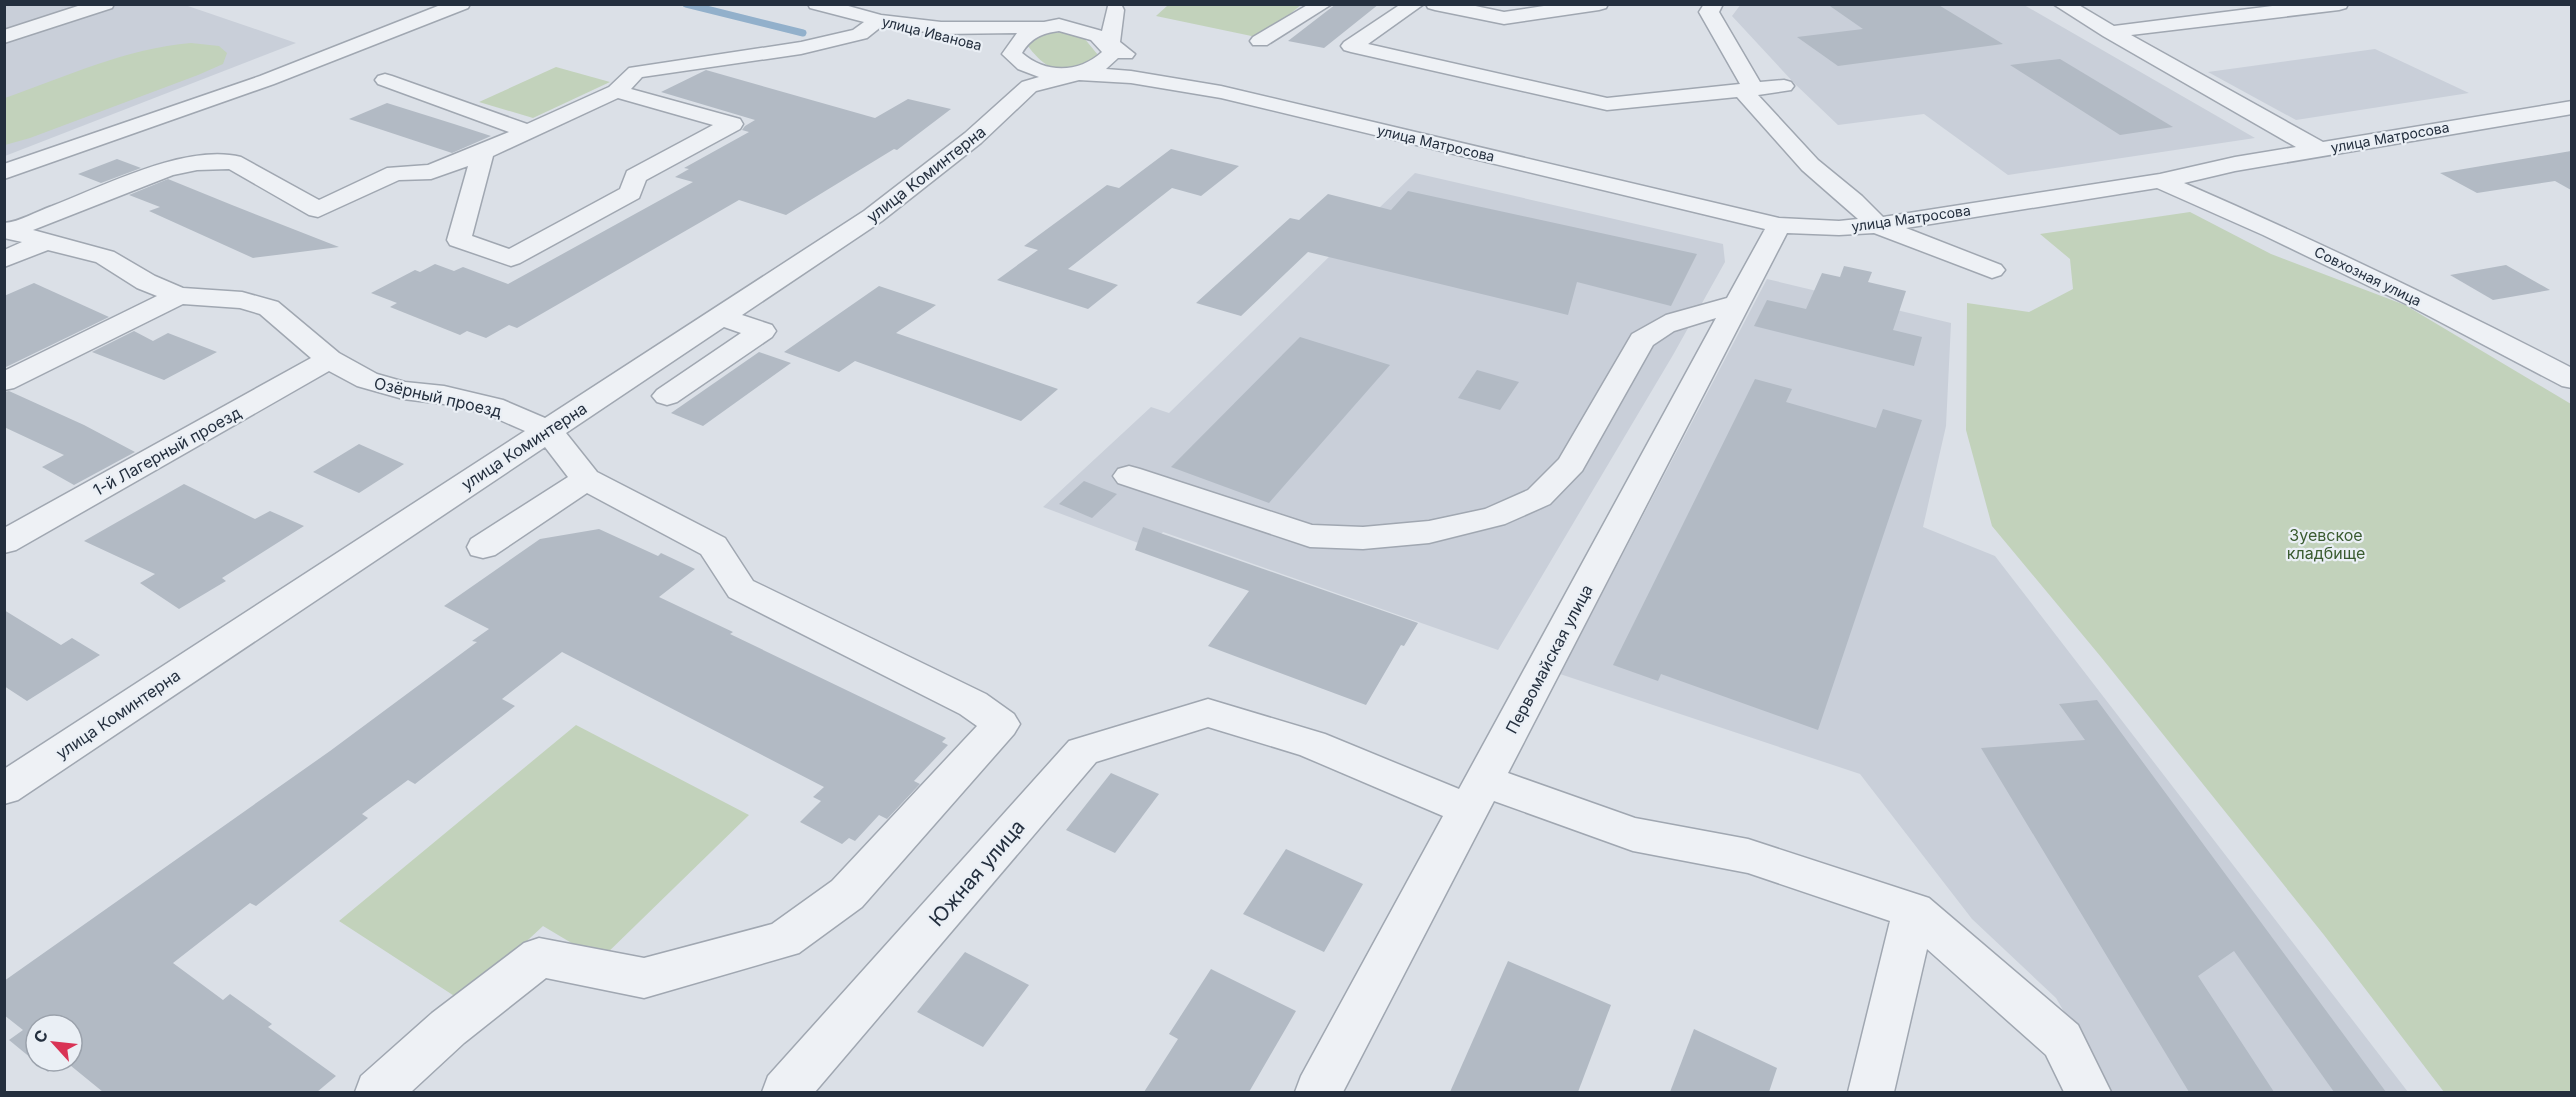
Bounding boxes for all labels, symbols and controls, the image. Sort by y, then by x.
street label: улица Иванова [880,12,984,54]
street label: улица Матросова [2329,118,2451,156]
street label: улица Коминтерна [862,121,990,227]
street label: улица Матросова [1376,121,1496,165]
street label: улица Матросова [1850,201,1972,235]
street label: Совхозная улица [2312,243,2424,309]
street label: Озёрный проезд [372,373,504,421]
street label: улица Коминтерна [457,398,591,494]
street label: 1-й Лагерный проезд [90,402,244,500]
park label: Зуевское кладбище [2287,525,2365,563]
street label: Первомайская улица [1501,581,1597,737]
street label: улица Коминтерна [52,665,184,763]
street label: Южная улица [924,815,1030,931]
north arrow [24,1013,84,1073]
text: С [29,1026,52,1046]

